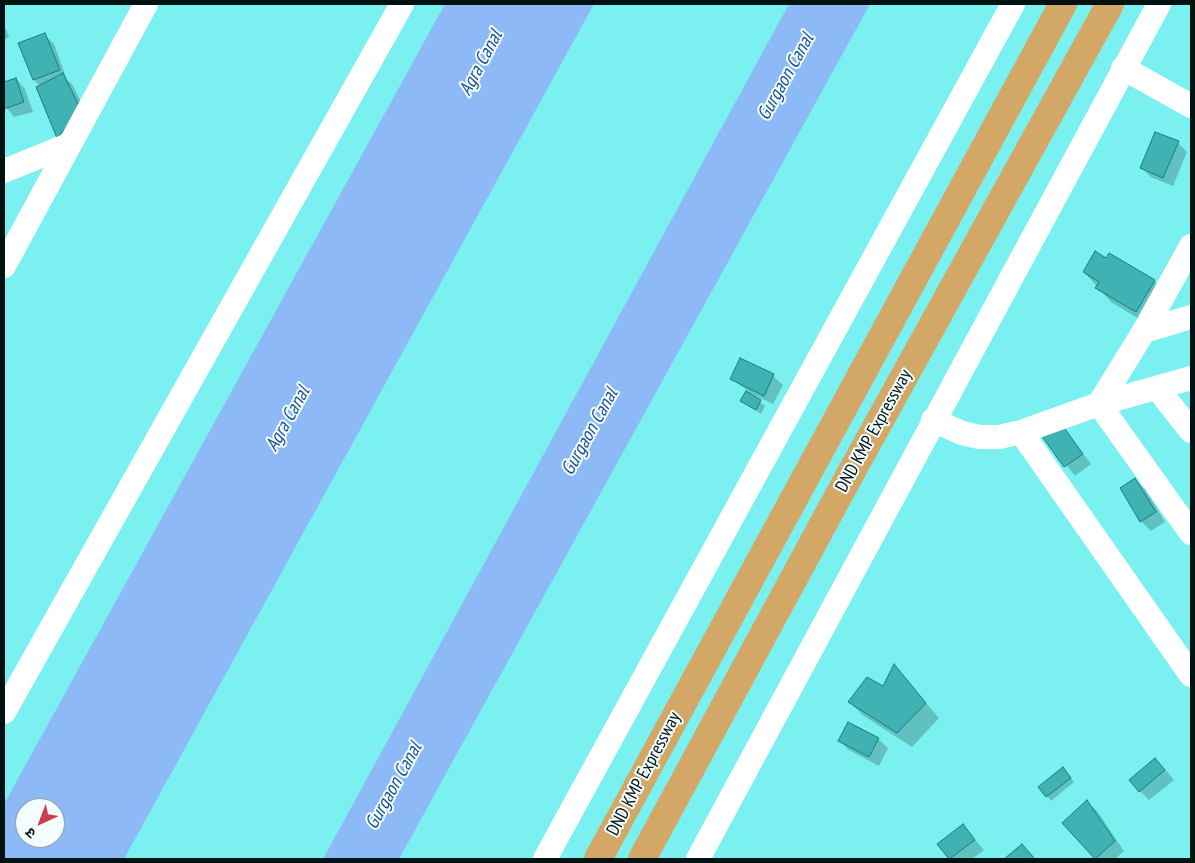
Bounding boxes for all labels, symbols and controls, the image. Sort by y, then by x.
water label: Agra Canal [454,27,508,99]
water label: Gurgaon Canal [753,30,819,124]
street label: DND KMP Expressway [831,366,917,496]
water label: Agra Canal [261,383,315,455]
water label: Gurgaon Canal [557,385,623,479]
street label: DND KMP Expressway [602,709,686,839]
water label: Gurgaon Canal [361,739,427,833]
north arrow [15,798,65,848]
text: उ [21,824,40,843]

